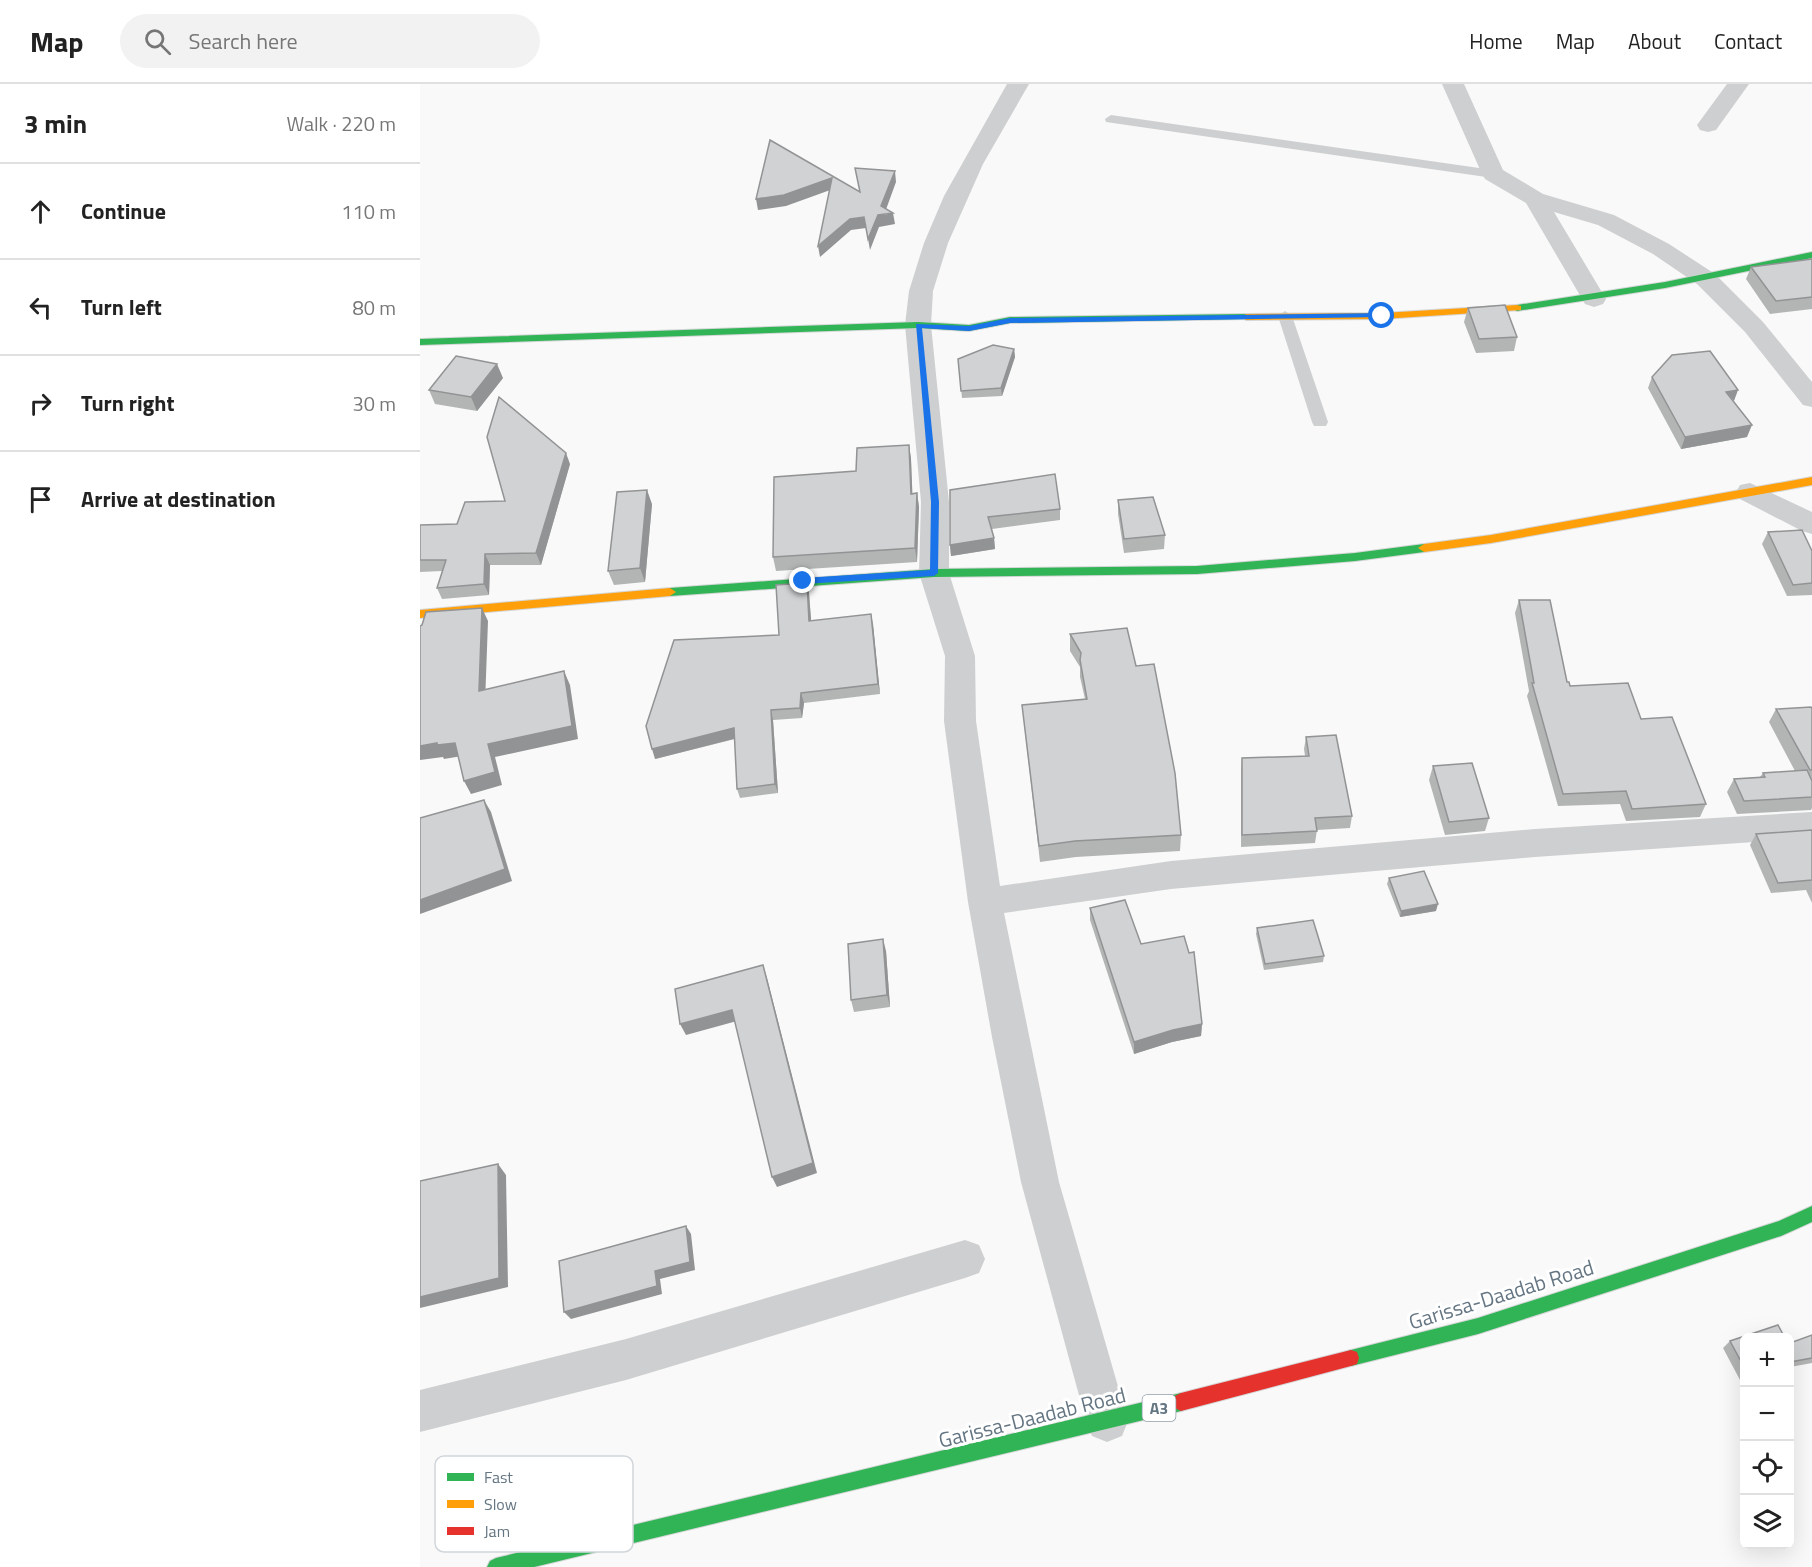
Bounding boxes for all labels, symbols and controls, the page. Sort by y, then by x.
search box [120,14,540,68]
text: Map [30,20,84,63]
text: Search here [189,24,298,58]
icon: search [141,25,174,58]
text: Home [1469,25,1523,57]
text: Map [1556,25,1595,57]
text: About [1628,25,1681,57]
text: Contact [1714,25,1782,57]
text: 3 min [24,104,87,143]
text: Walk · 220 m [287,108,396,139]
text: Continue [81,194,166,228]
icon: ahead [24,195,57,228]
text: 110 m [341,196,396,227]
text: Turn left [81,290,162,324]
icon: left [24,291,57,324]
text: 80 m [352,292,396,323]
route start [1368,302,1394,328]
text: Turn right [81,386,175,420]
icon: right [24,387,57,420]
text: 30 m [352,388,396,419]
text: Arrive at destination [81,482,276,516]
icon: arrive [24,483,57,516]
route end [789,567,815,593]
street label: Garissa-Daadab Road [1405,1251,1597,1337]
map controls [1740,1333,1794,1549]
button: + [1740,1333,1794,1387]
street label: Garissa-Daadab Road [935,1378,1129,1456]
button: − [1740,1387,1794,1441]
road number: A3 [1142,1395,1176,1421]
button: locate [1740,1441,1794,1495]
legend [435,1456,633,1552]
text: Fast [484,1465,513,1489]
text: Slow [484,1492,517,1516]
button: layers [1740,1495,1794,1549]
text: Jam [484,1519,510,1543]

